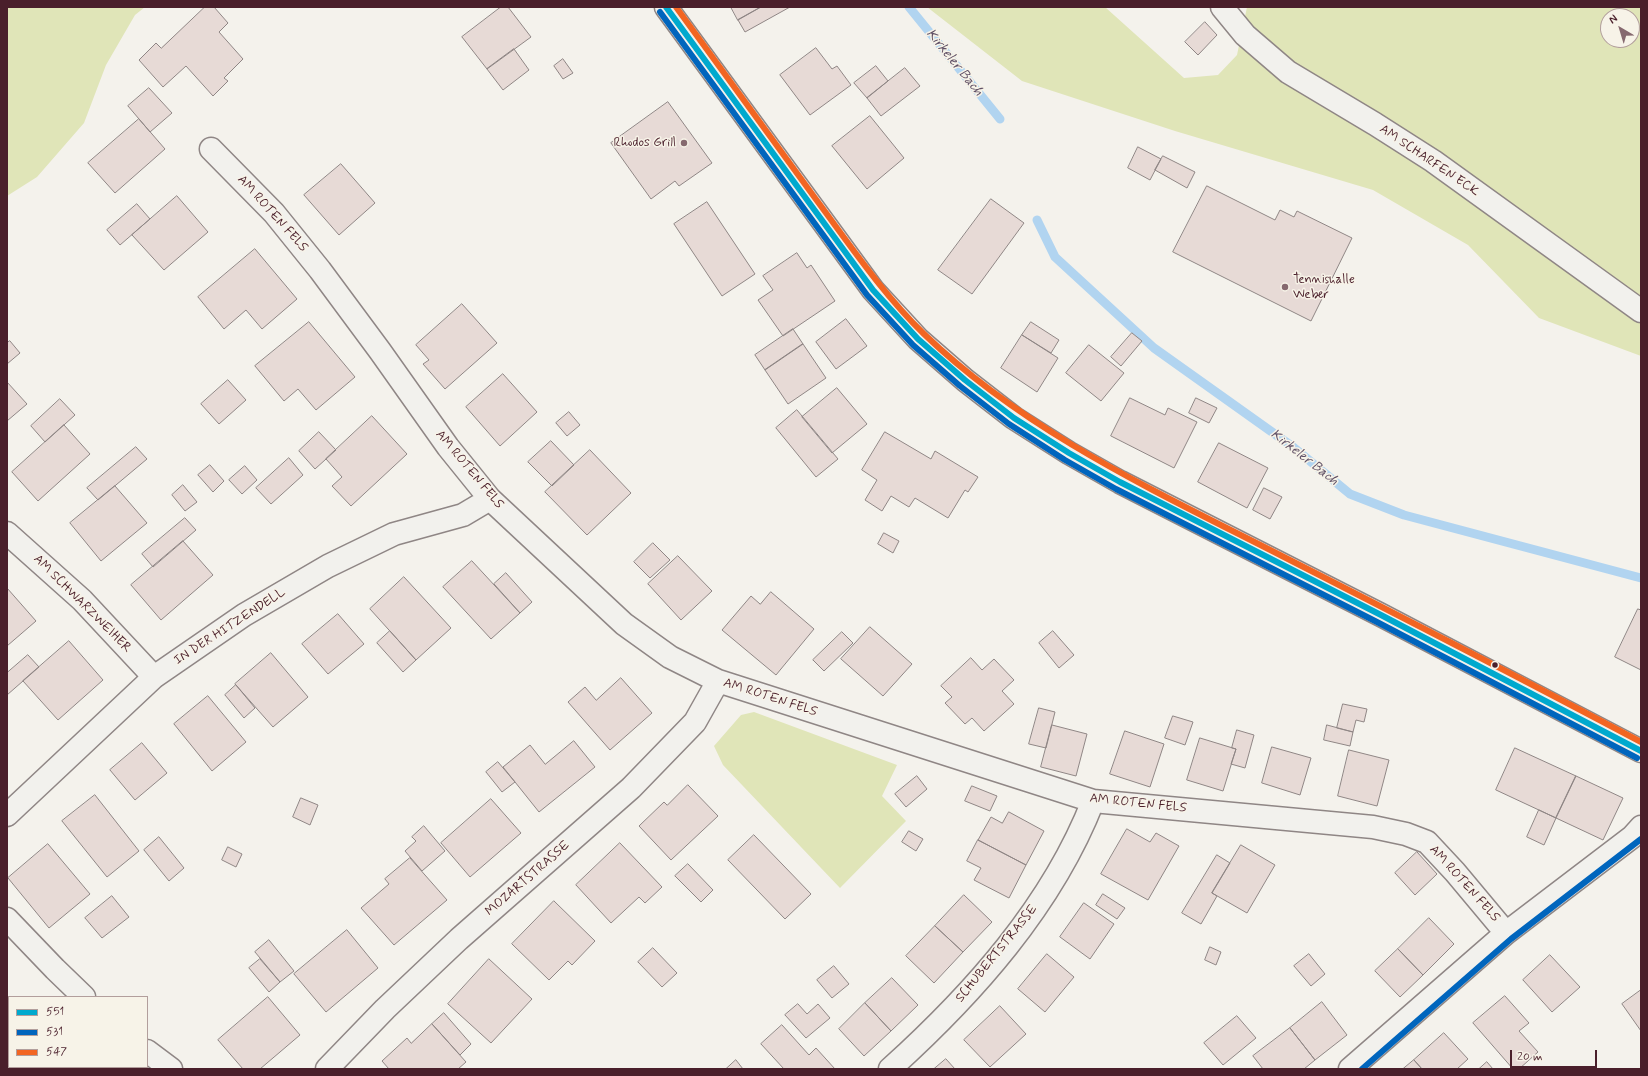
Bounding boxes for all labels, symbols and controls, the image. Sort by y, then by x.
north arrow [1600,8,1640,48]
text: N [1606,12,1620,27]
water label: Kirkeler Bach [922,26,986,100]
street label: AM SCHARFEN ECK [1376,122,1482,200]
place label: Rhodos Grill [613,135,676,151]
marker: Rhodos Grill [679,138,689,148]
street label: AM ROTEN FELS [234,172,310,256]
place label: Tennishalle Weber [1293,272,1355,303]
marker: Tennishalle Weber [1280,282,1290,292]
water label: Kirkeler Bach [1267,426,1341,490]
street label: AM ROTEN FELS [432,428,506,512]
street label: AM SCHWARZWEIHER [30,552,134,656]
street label: IN DER HITZENDELL [171,585,289,669]
unlabelled marker [1490,660,1500,670]
street label: AM ROTEN FELS [721,675,819,721]
street label: AM ROTEN FELS [1089,791,1187,817]
street label: MOZARTSTRASSE [483,838,573,920]
street label: AM ROTEN FELS [1426,842,1502,926]
street label: SCHUBERTSTRASSE [953,902,1041,1006]
legend [8,996,148,1068]
text: 551 [46,1004,64,1020]
text: 531 [46,1024,63,1040]
scale bar [1512,1042,1599,1068]
text: 547 [46,1044,67,1060]
text: 20 m [1517,1049,1543,1065]

